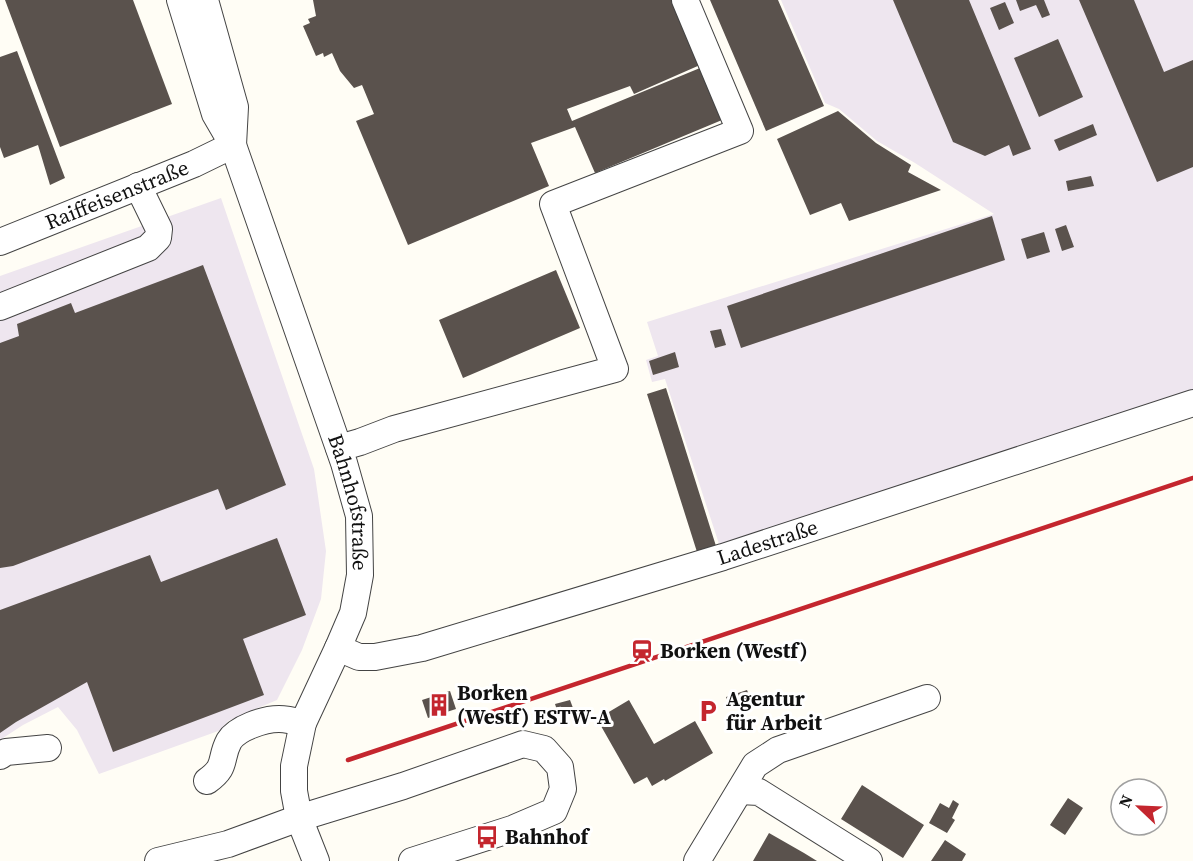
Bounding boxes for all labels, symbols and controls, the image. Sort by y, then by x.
street label: Raiffeisenstraße [41,153,193,236]
street label: Bahnhofstraße [321,430,375,571]
street label: Ladestraße [713,512,821,572]
place label: Borken (Westf) [660,636,808,665]
station icon: Borken (Westf) [629,638,655,664]
place label: Borken (Westf) ESTW-A [457,678,611,731]
place label: Agentur für Arbeit [726,684,822,737]
building icon: Borken (Westf) ESTW-A [426,692,452,718]
parking icon: Agentur für Arbeit [695,698,721,724]
north arrow [1109,777,1169,837]
text: N [1113,791,1138,811]
place label: Bahnhof [505,822,591,851]
bus stop icon: Bahnhof [474,824,500,850]

